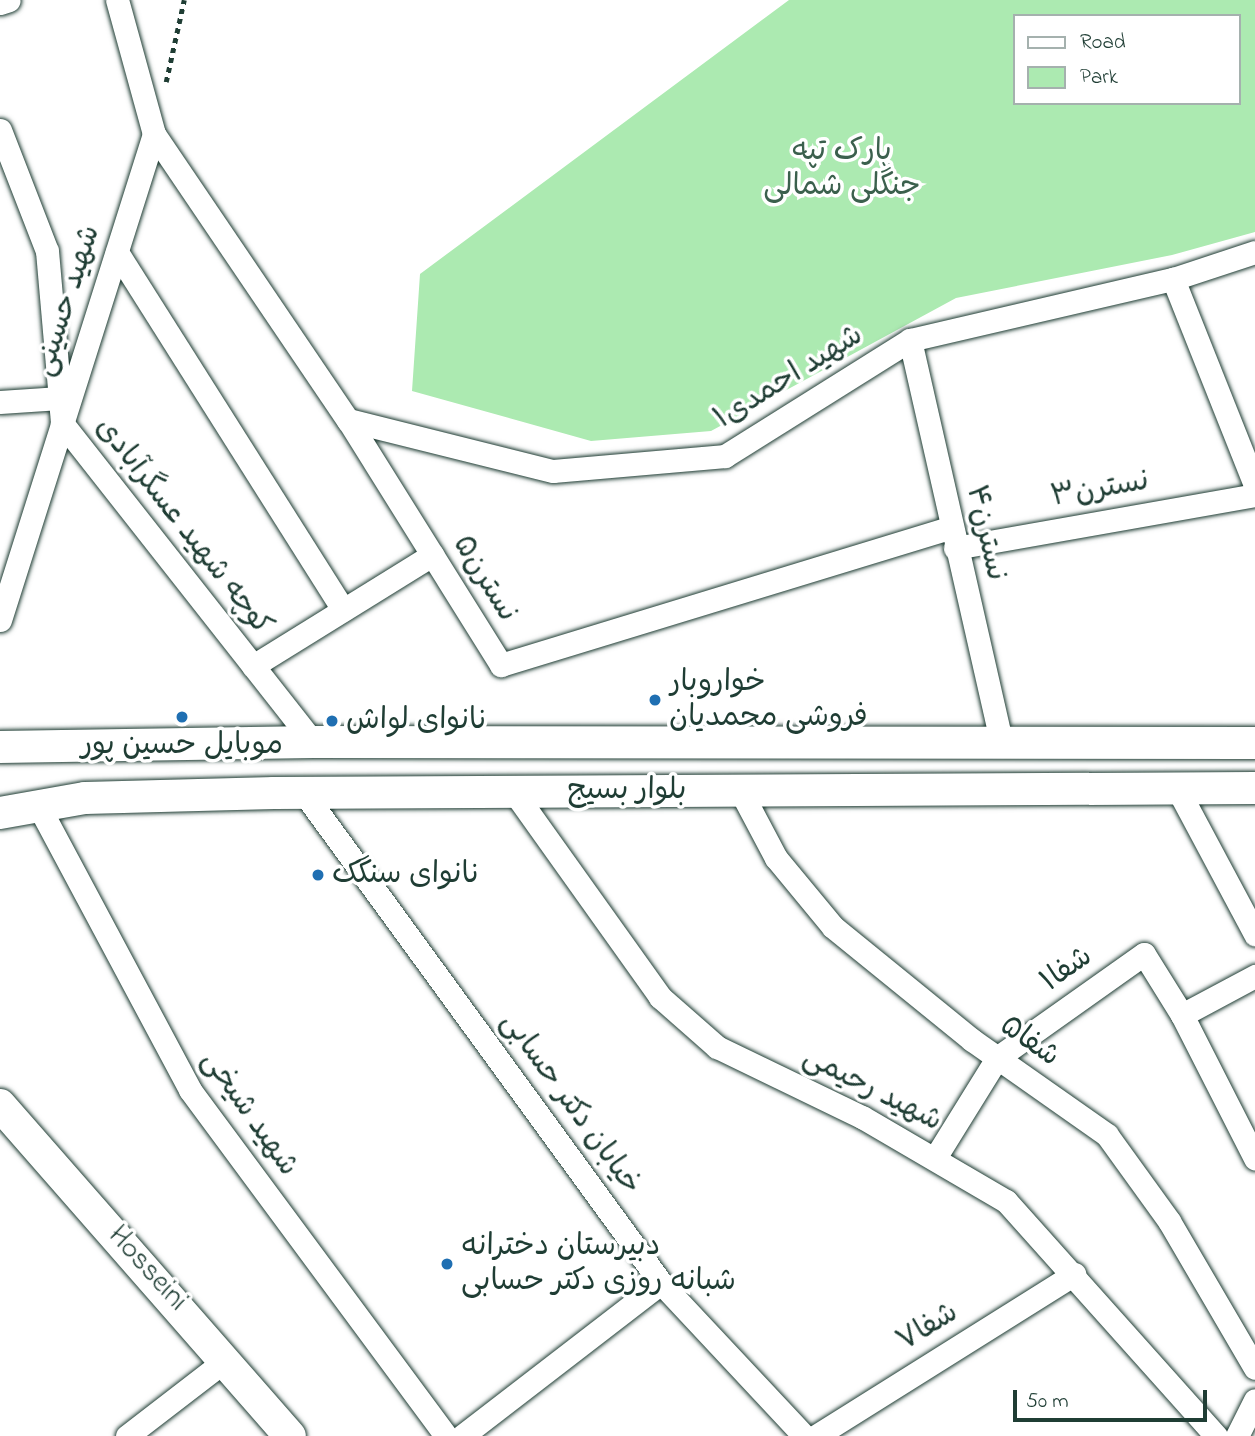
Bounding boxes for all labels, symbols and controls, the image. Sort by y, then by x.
legend [1014,14,1241,105]
text: Road [1080,28,1126,58]
text: Park [1080,63,1118,93]
park label: پارک تپه جنگلی شمالی [763,134,921,204]
street label: شهید حسینی [27,221,109,381]
street label: شهید احمدی۱ [708,318,870,438]
street label: کوچه شهید عسگرآبادی [87,411,279,643]
street label: نسترن۳ [1048,464,1152,516]
street label: نسترن۴ [957,482,1013,584]
street label: نسترن۵ [443,529,525,629]
place label: خواروبار فروشی محمدیان [669,665,868,736]
marker: خواروبار فروشی محمدیان [647,692,663,708]
place label: نانوای لواش [346,703,488,739]
marker: موبایل حسین پور [174,709,190,725]
marker: نانوای لواش [324,713,340,729]
place label: موبایل حسین پور [81,728,283,764]
street label: بلوار بسیج [567,773,687,809]
place label: نانوای سنگک [332,857,480,893]
marker: نانوای سنگک [310,867,326,883]
street label: شفا۱ [1034,939,1100,1001]
street label: خیابان دکتر حسابی [492,1006,648,1202]
street label: شفا۵ [992,1009,1066,1075]
street label: شهید رحیمی [797,1040,947,1140]
street label: شهید شیخی [193,1044,305,1184]
street label: Hosseini [99,1219,195,1319]
place label: دبیرستان دخترانه شبانه روزی دکتر حسابی [461,1229,736,1300]
marker: دبیرستان دخترانه شبانه روزی دکتر حسابی [439,1256,455,1272]
street label: شفا۷ [891,1295,965,1361]
scale bar [1017,1376,1211,1420]
text: 50 m [1026,1387,1069,1417]

